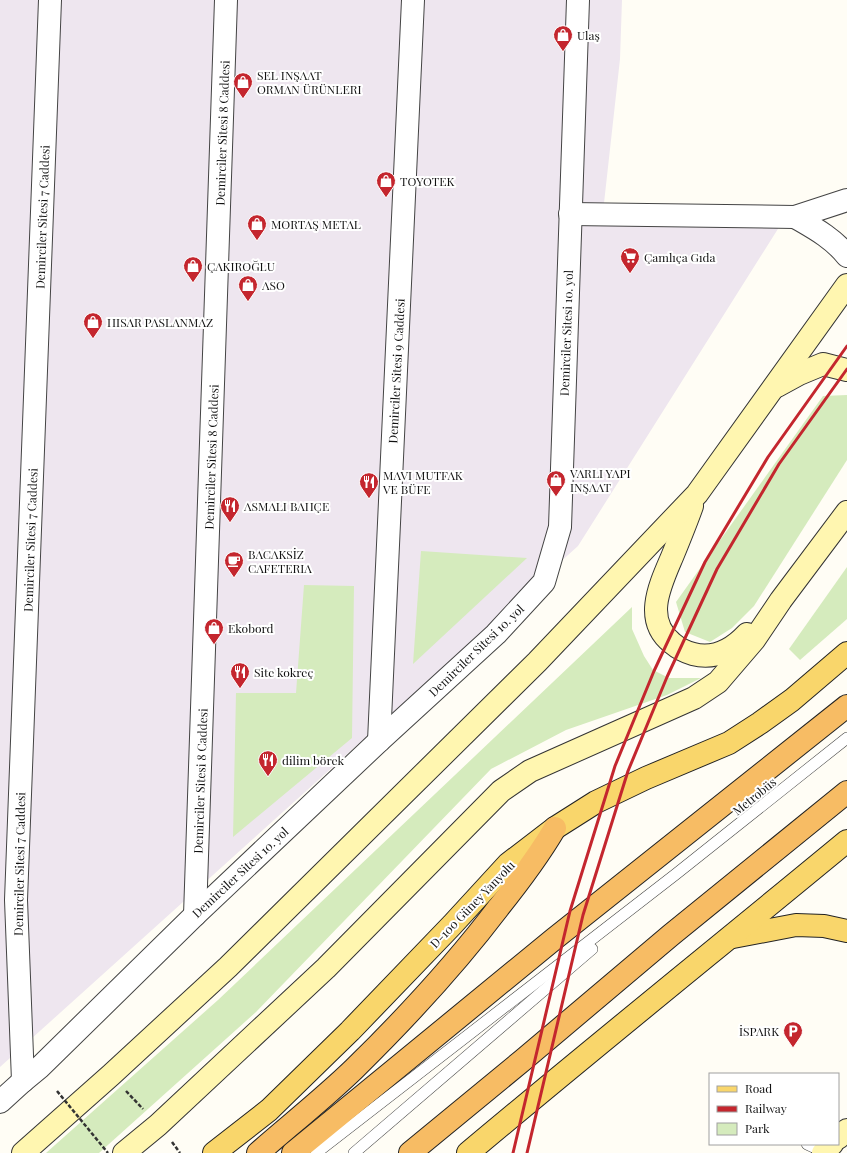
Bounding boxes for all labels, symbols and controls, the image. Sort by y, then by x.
shop icon: Ulaş [552,24,574,52]
place label: Ulaş [577,27,600,43]
street label: Demirciler Sitesi 8 Caddesi [211,60,233,206]
place label: SEL INŞAAT ORMAN ÜRÜNLERI [257,67,362,97]
shop icon: SEL INŞAAT ORMAN ÜRÜNLERI [232,71,254,99]
street label: Demirciler Sitesi 7 Caddesi [31,144,53,289]
shop icon: TOYOTEK [375,170,397,198]
place label: TOYOTEK [400,173,455,189]
shop icon: MORTAŞ METAL [246,213,268,241]
place label: MORTAŞ METAL [271,216,361,232]
supermarket icon: Çamlıça Gıda [619,246,641,274]
place label: Çamlıça Gıda [644,249,715,265]
shop icon: ÇAKIROĞLU [182,255,204,283]
place label: ÇAKIROĞLU [207,258,275,274]
street label: Demirciler Sitesi 10. yol [556,269,576,396]
shop icon: ASO [237,274,259,302]
place label: ASO [261,277,285,293]
street label: Demirciler Sitesi 9 Caddesi [384,298,408,444]
shop icon: HISAR PASLANMAZ [82,311,104,339]
place label: HISAR PASLANMAZ [107,314,213,330]
street label: Demirciler Sitesi 8 Caddesi [200,384,222,530]
place label: VARLI YAPI INŞAAT [569,465,631,495]
street label: Demirciler Sitesi 7 Caddesi [19,467,41,612]
place label: MAVI MUTFAK VE BÜFE [382,467,463,497]
shop icon: VARLI YAPI INŞAAT [545,469,567,497]
restaurant icon: MAVI MUTFAK VE BÜFE [358,471,380,499]
restaurant icon: ASMALI BAHÇE [219,495,241,523]
place label: ASMALI BAHÇE [243,498,329,514]
place label: BACAKSİZ CAFETERIA [248,546,312,576]
cafe icon: BACAKSİZ CAFETERIA [223,550,245,578]
street label: Demirciler Sitesi 10. yol [425,600,527,700]
shop icon: Ekobord [203,617,225,645]
place label: Ekobord [228,620,274,636]
restaurant icon: Site kokreç [229,661,251,689]
place label: Site kokreç [254,664,313,680]
street label: Demirciler Sitesi 8 Caddesi [189,708,211,854]
restaurant icon: dilim börek [257,749,279,777]
place label: dilim börek [282,752,345,768]
street label: Metrobüs [729,774,779,818]
street label: Demirciler Sitesi 7 Caddesi [10,791,28,936]
street label: Demirciler Sitesi 10. yol [188,823,292,921]
street label: D-100 Güney Yanyolu [426,857,518,951]
parking icon: İSPARK [782,1020,804,1048]
place label: İSPARK [739,1023,779,1039]
legend [709,1073,839,1145]
text: Road [745,1080,772,1096]
text: Railway [745,1100,787,1116]
text: Park [745,1120,770,1136]

